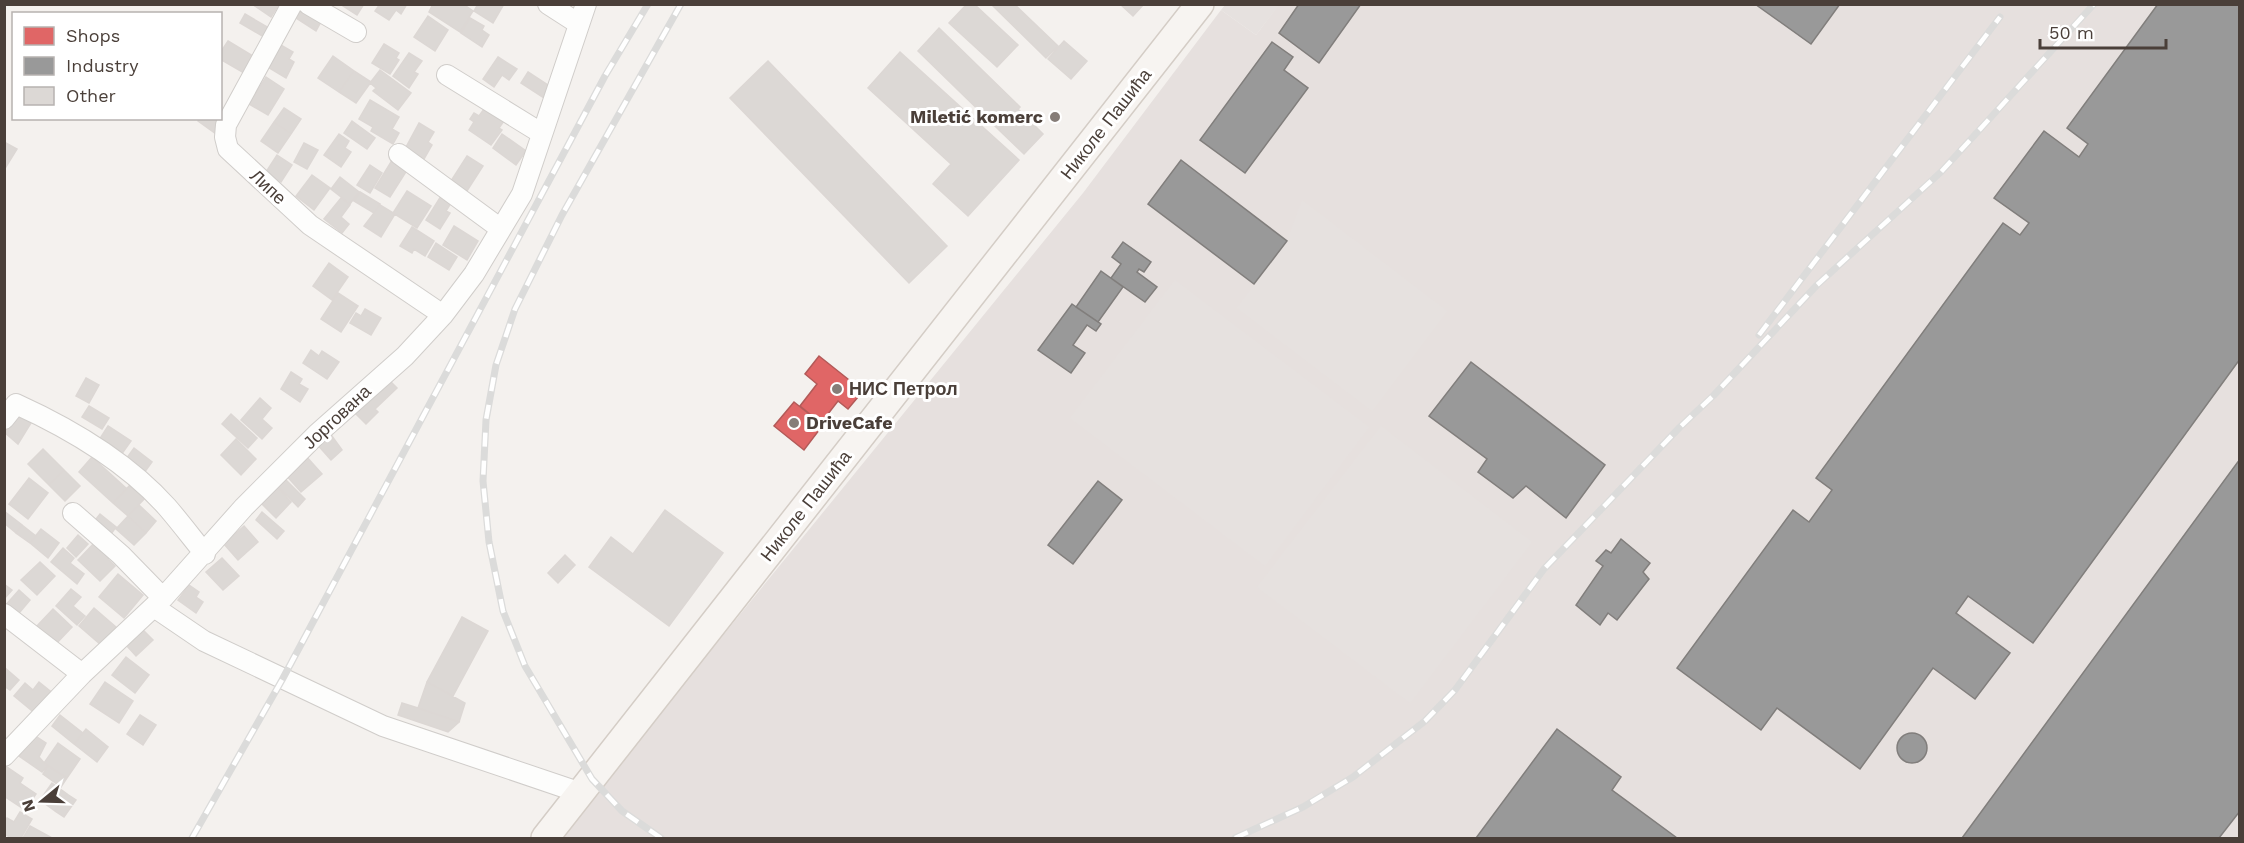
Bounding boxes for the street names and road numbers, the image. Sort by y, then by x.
street label: Николе Пашића [1056,63,1156,183]
street label: Липе [246,165,291,209]
street label: Јоргована [299,379,375,453]
street label: Николе Пашића [756,445,856,565]

